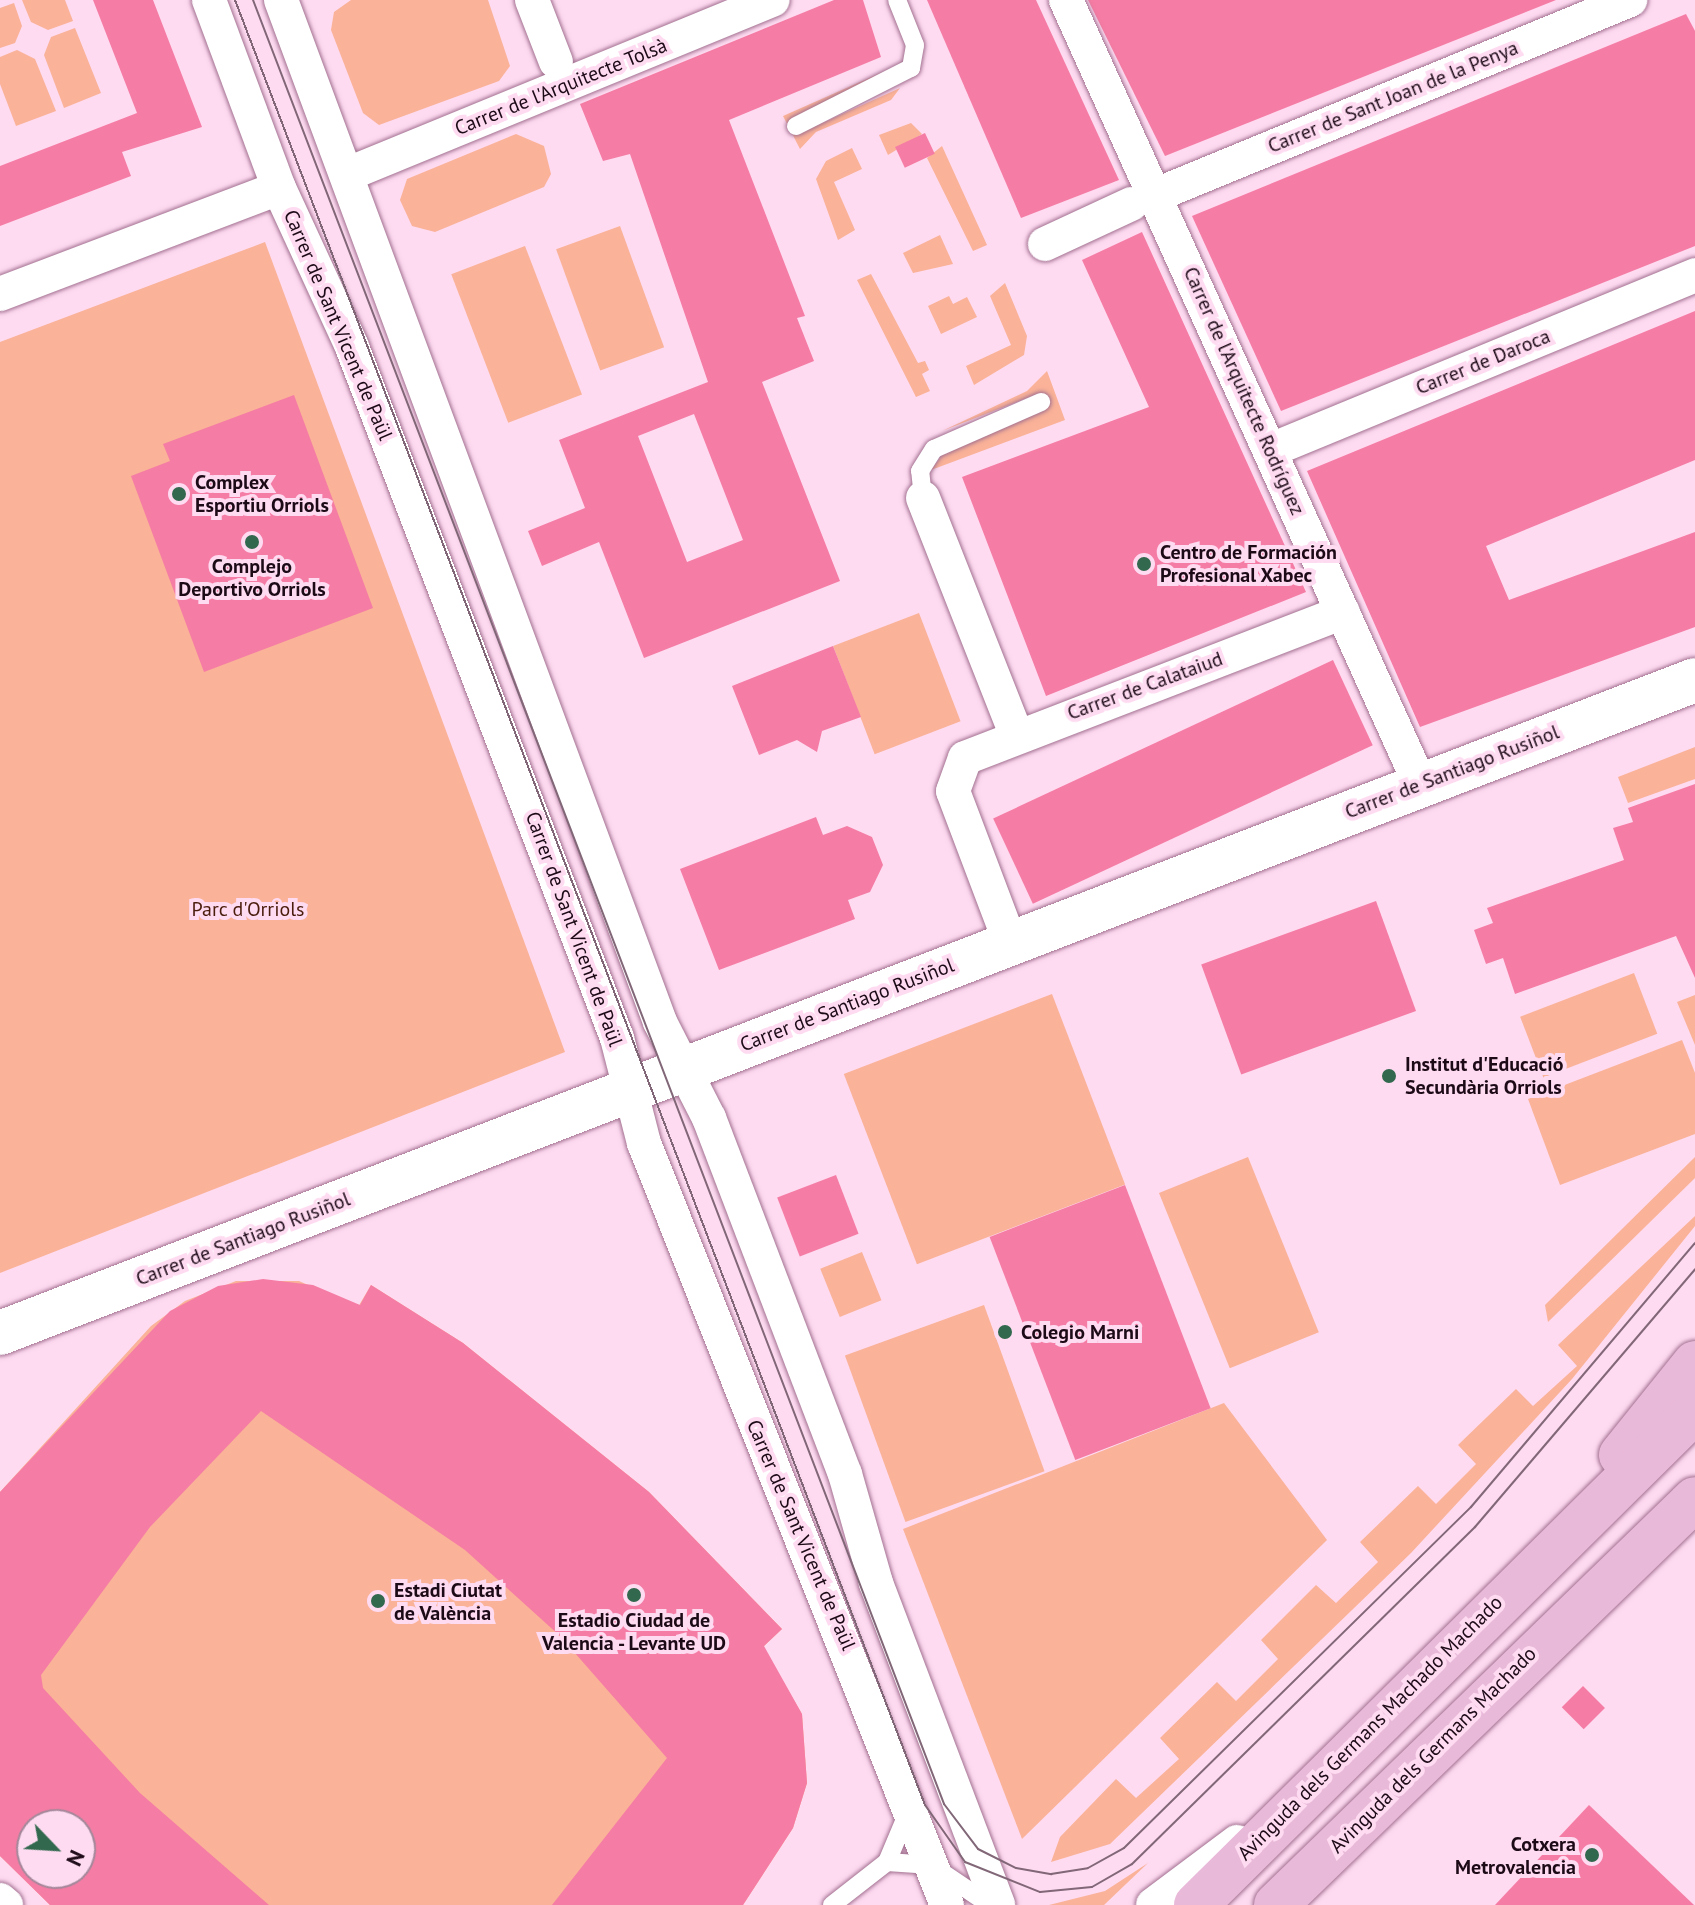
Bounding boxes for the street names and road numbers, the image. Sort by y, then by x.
street label: Carrer de l'Arquitecte Tolsà [451,33,671,141]
street label: Carrer de Sant Joan de la Penya [1264,36,1522,158]
street label: Carrer de Sant Vicent de Paül [278,206,398,444]
street label: Carrer de l'Arquitecte Rodríguez [1178,263,1310,519]
street label: Carrer de Daroca [1412,324,1554,400]
street label: Carrer de Calataiud [1064,647,1226,725]
street label: Carrer de Santiago Rusiñol [1342,720,1562,824]
street label: Carrer de Sant Vicent de Paül [520,808,628,1050]
street label: Carrer de Santiago Rusiñol [737,953,957,1057]
street label: Carrer de Santiago Rusiñol [133,1187,353,1291]
street label: Carrer de Sant Vicent de Paül [741,1416,861,1654]
street label: Avinguda dels Germans Machado Machado [1233,1591,1507,1865]
street label: Avinguda dels Germans Machado [1325,1642,1541,1858]

